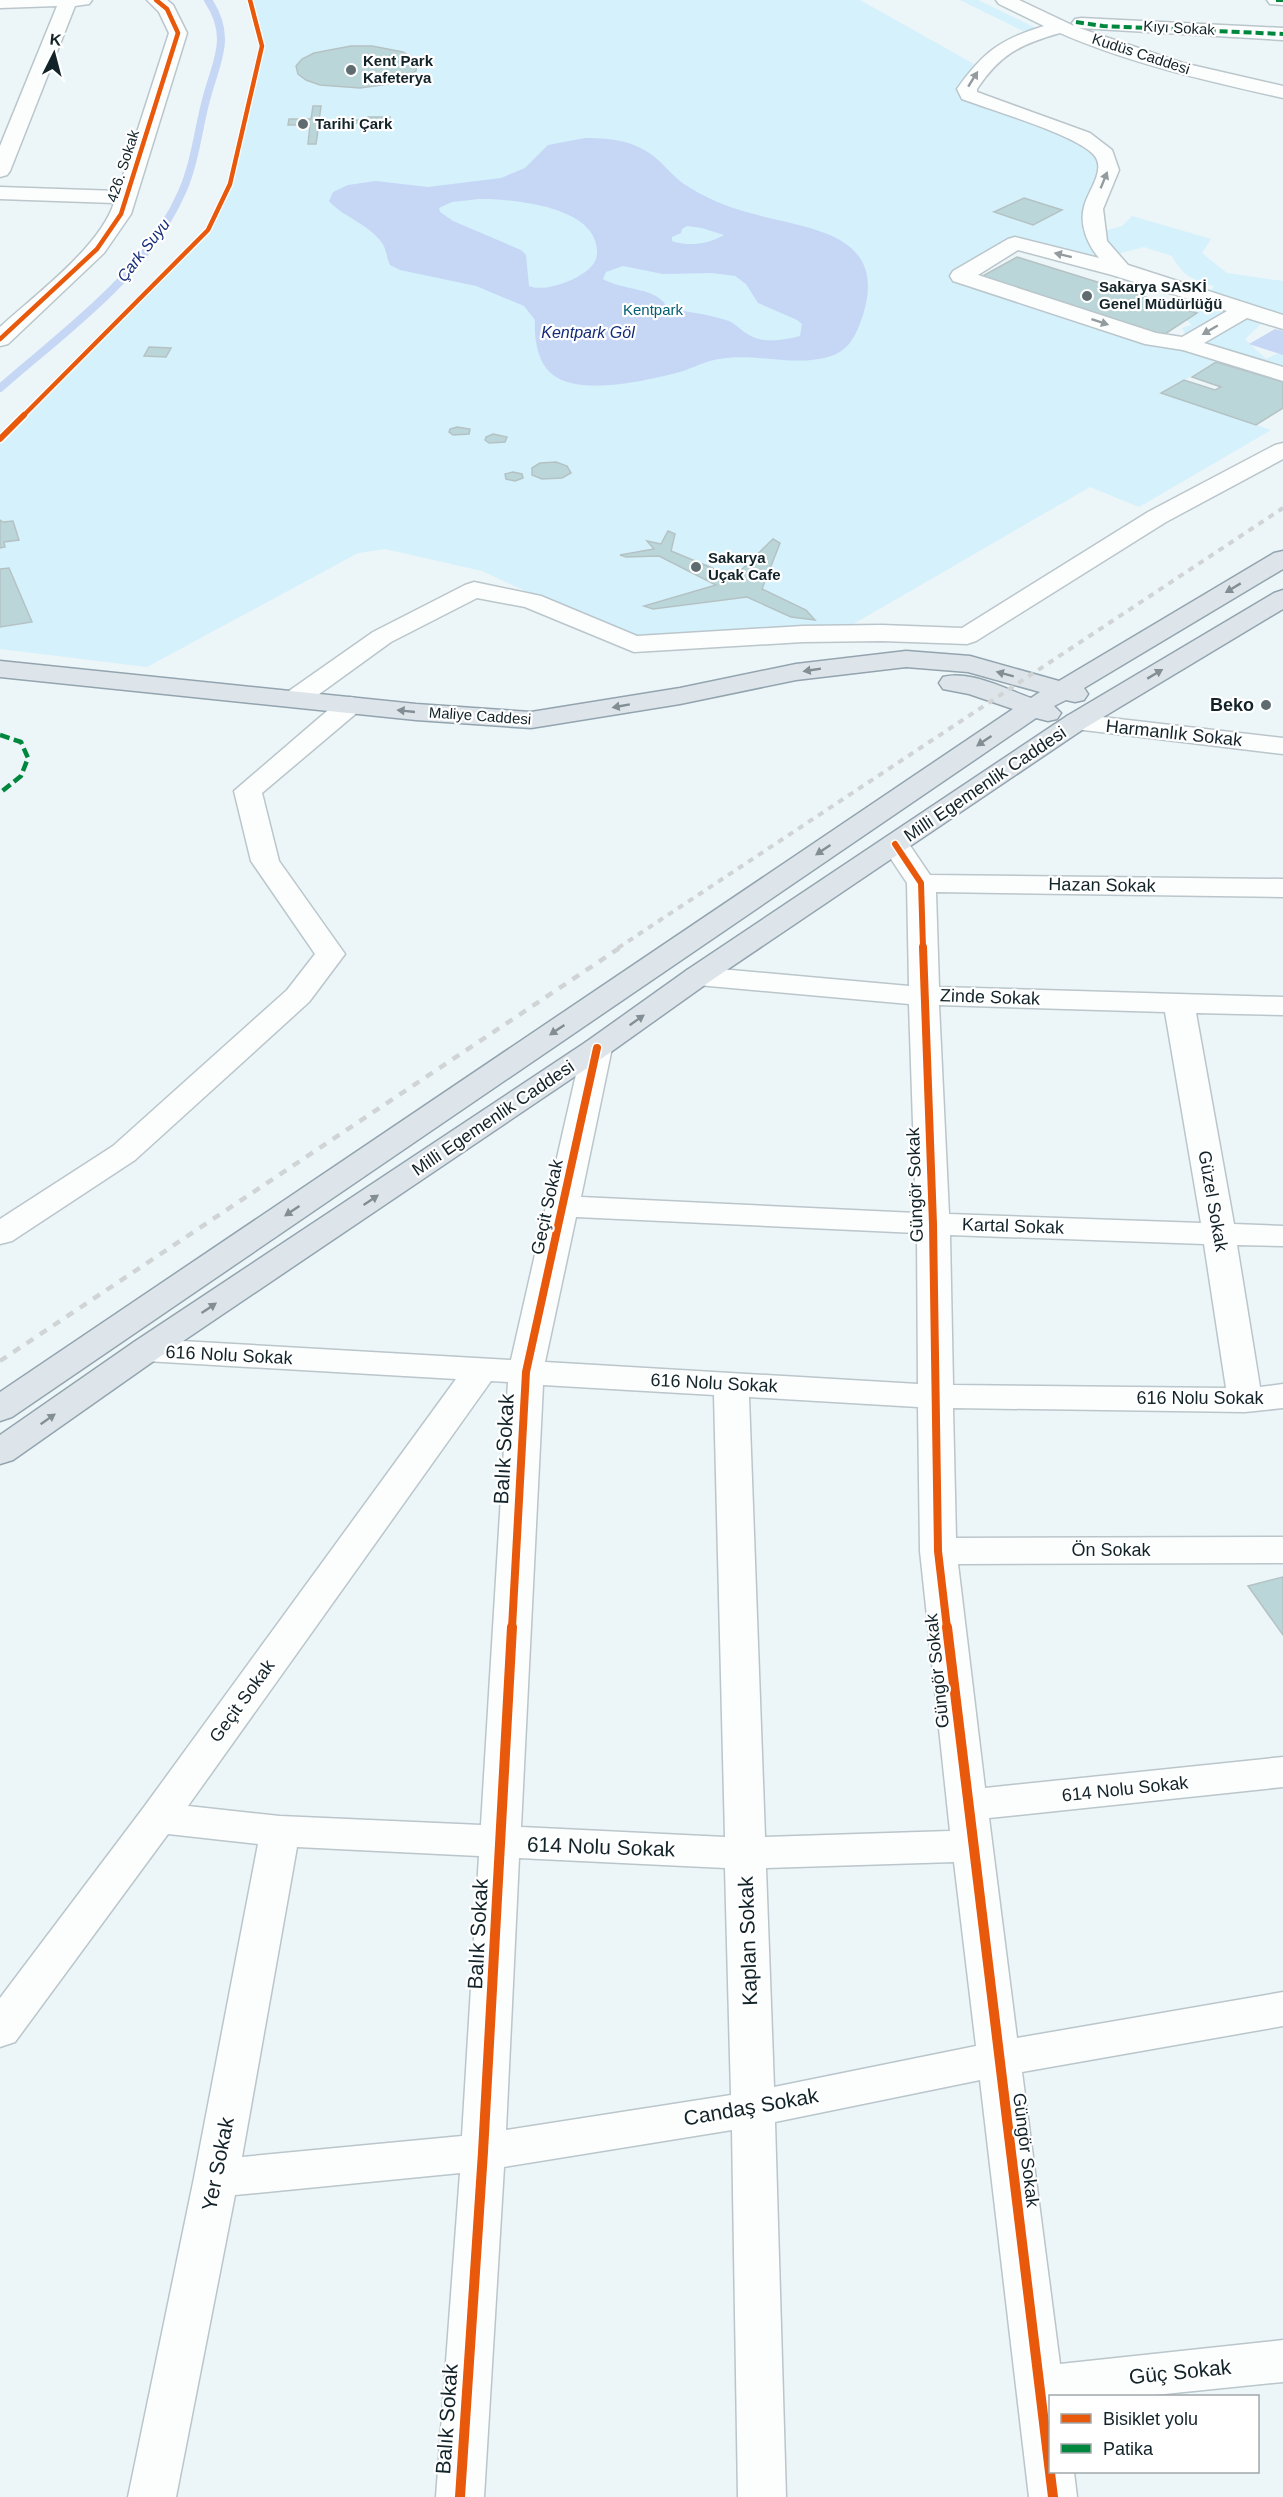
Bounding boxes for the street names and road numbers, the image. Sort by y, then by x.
street label: Kıyı Sokak [1143,17,1216,38]
street label: Kudüs Caddesi [1090,30,1192,77]
street label: 426. Sokak [103,127,142,204]
street label: Maliye Caddesi [428,703,532,728]
street label: Harmanlık Sokak [1105,716,1244,750]
street label: Milli Egemenlik Caddesi [900,722,1070,846]
street label: Hazan Sokak [1048,874,1157,896]
street label: Zinde Sokak [940,985,1041,1009]
street label: Milli Egemenlik Caddesi [408,1056,578,1180]
street label: Güngör Sokak [903,1126,927,1243]
street label: Güzel Sokak [1194,1149,1232,1254]
street label: Geçit Sokak [527,1156,567,1257]
street label: Kartal Sokak [962,1214,1065,1238]
street label: 616 Nolu Sokak [165,1342,294,1368]
street label: 616 Nolu Sokak [650,1370,779,1396]
street label: 616 Nolu Sokak [1136,1388,1265,1408]
street label: Balık Sokak [489,1393,518,1505]
street label: Ön Sokak [1071,1540,1152,1560]
street label: Güngör Sokak [921,1612,953,1729]
street label: Geçit Sokak [205,1655,279,1746]
street label: 614 Nolu Sokak [1061,1772,1190,1806]
street label: 614 Nolu Sokak [527,1832,676,1861]
street label: Kaplan Sokak [734,1875,761,2006]
street label: Balık Sokak [463,1878,492,1990]
street label: Candaş Sokak [682,2083,821,2130]
street label: Güngör Sokak [1009,2092,1043,2209]
street label: Yer Sokak [197,2115,238,2213]
street label: Güç Sokak [1128,2355,1233,2388]
street label: Balık Sokak [431,2362,462,2475]

